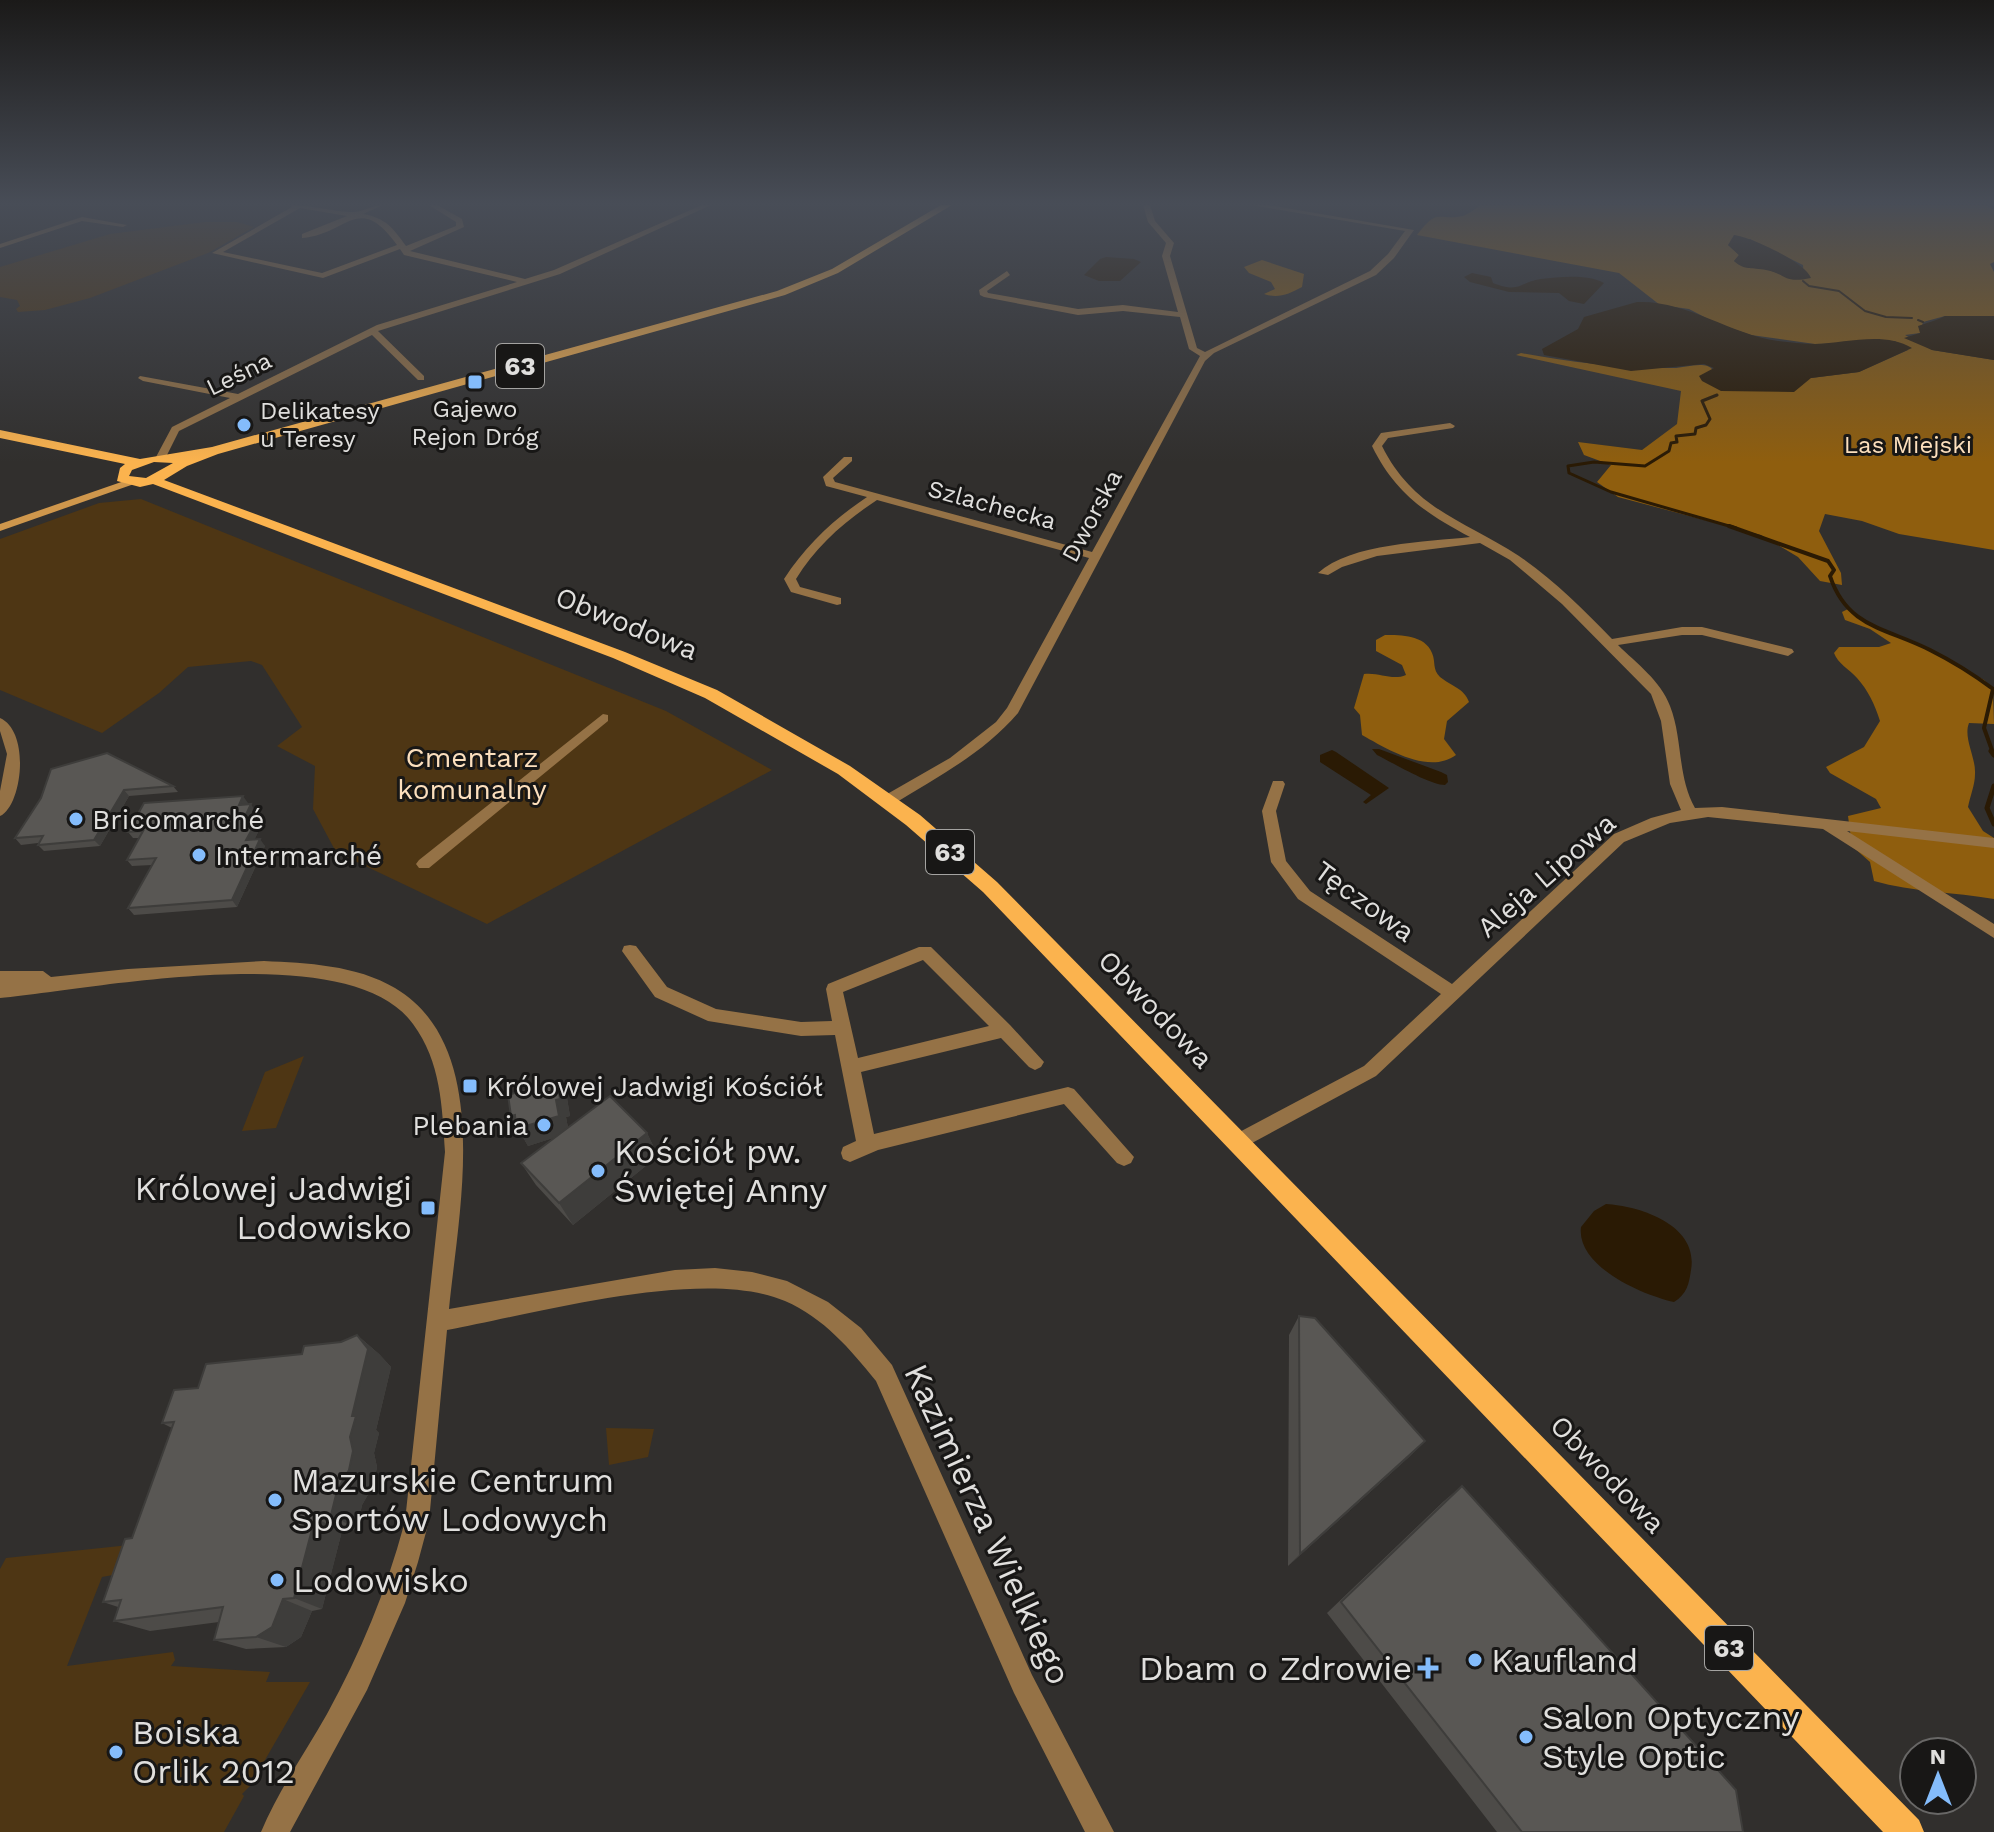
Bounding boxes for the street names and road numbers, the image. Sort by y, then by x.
road number: 63 [496,344,544,388]
street label: Leśna [202,346,276,402]
street label: Dworska [1056,465,1128,567]
street label: Szlachecka [925,474,1059,536]
street label: Obwodowa [551,580,703,667]
street label: Aleja Lipowa [1470,806,1622,944]
road number: 63 [926,830,974,874]
street label: Tęczowa [1308,854,1421,949]
street label: Obwodowa [1091,944,1220,1075]
street label: Kazimierza Wielkiego [896,1357,1080,1691]
street label: Obwodowa [1543,1409,1672,1540]
road number: 63 [1705,1626,1753,1670]

